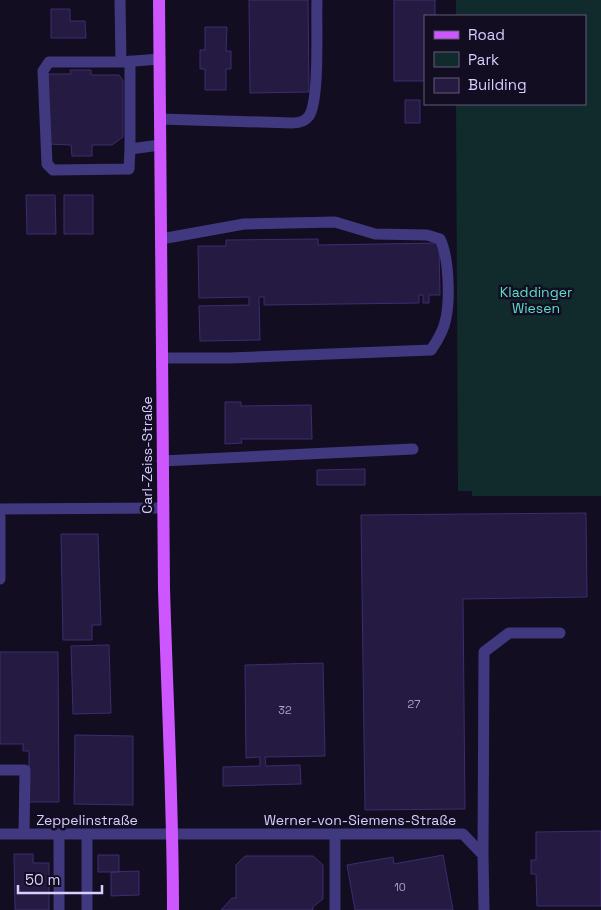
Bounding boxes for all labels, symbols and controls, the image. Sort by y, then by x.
legend [424,15,586,105]
text: Road [468,25,505,44]
text: Park [468,50,499,69]
text: Building [468,75,527,94]
park label: Kladdinger Wiesen [500,283,572,317]
street label: Carl-Zeiss-Straße [138,396,156,514]
house number: 27 [408,697,420,711]
house number: 32 [278,703,292,717]
street label: Zeppelinstraße [36,811,138,829]
street label: Werner-von-Siemens-Straße [264,811,456,829]
scale bar [18,862,101,894]
text: 50 m [25,870,60,889]
house number: 10 [394,880,406,894]

